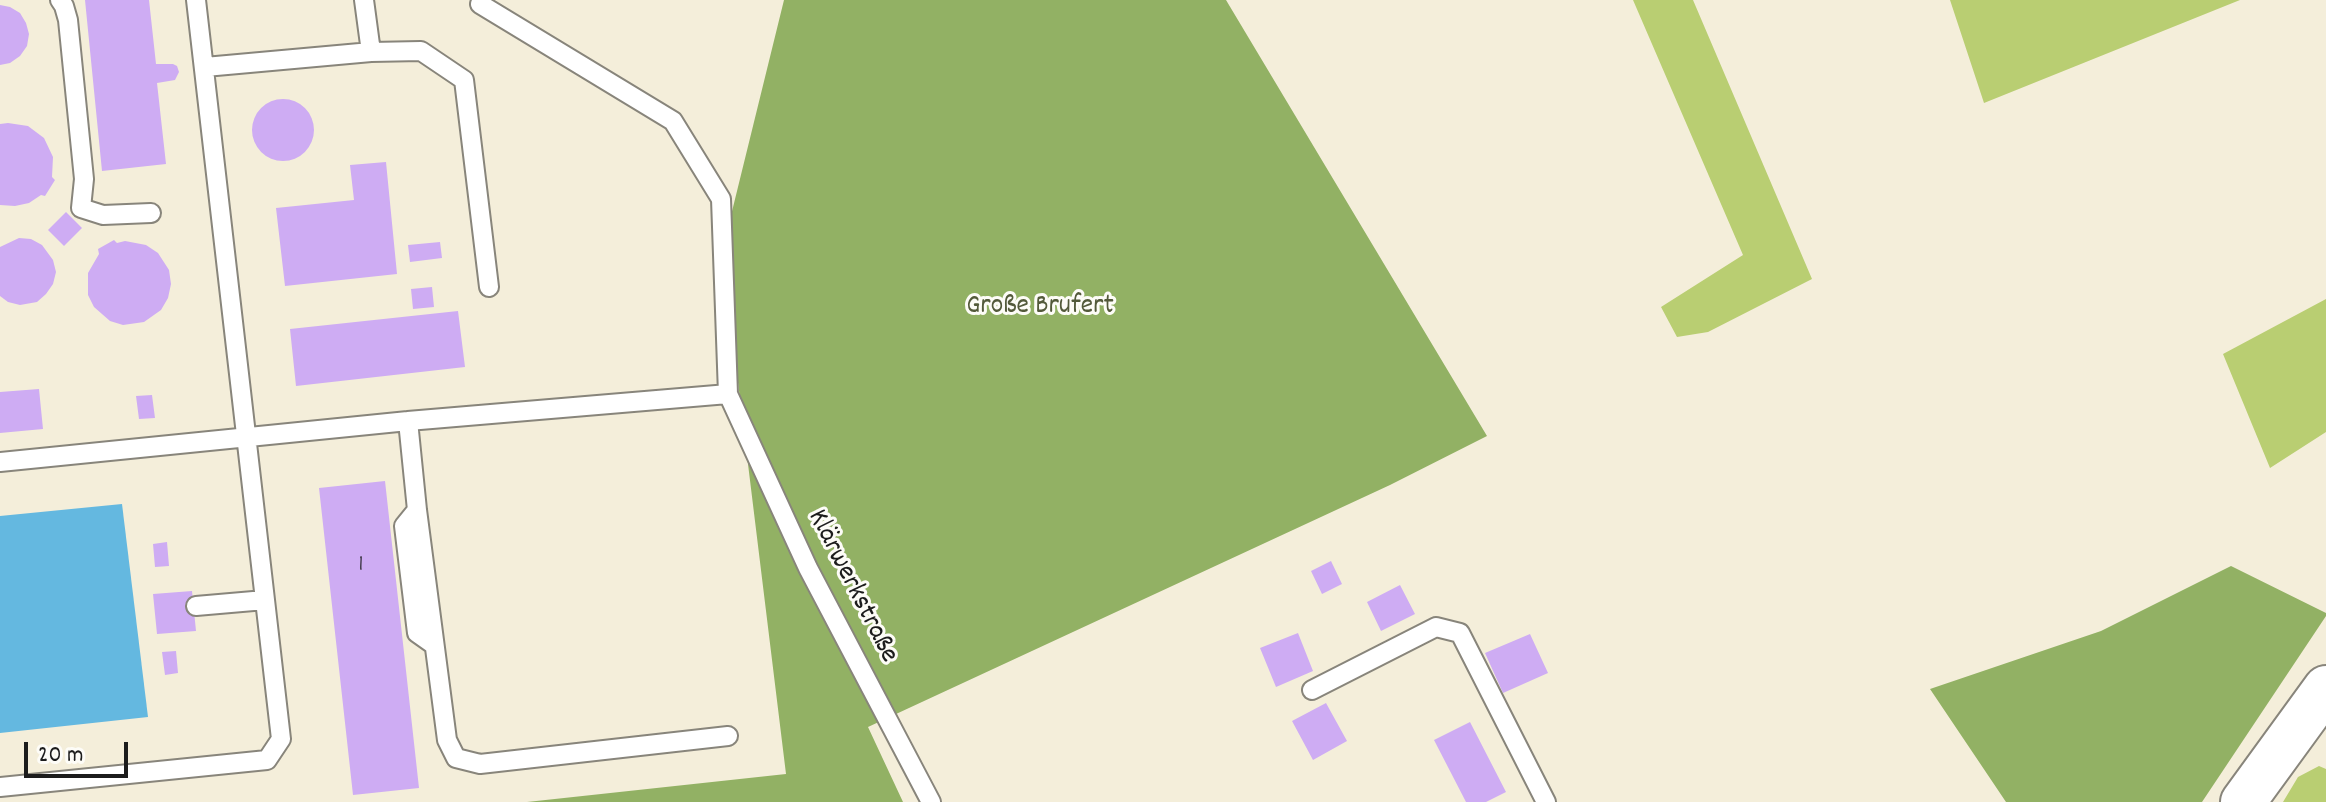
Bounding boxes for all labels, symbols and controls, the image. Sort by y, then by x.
park label: Große Brufert [966,291,1114,325]
street label: Klärwerkstraße [798,505,904,669]
house number: 1 [358,553,364,581]
scale bar [28,726,132,776]
text: 20 m [38,739,84,773]

